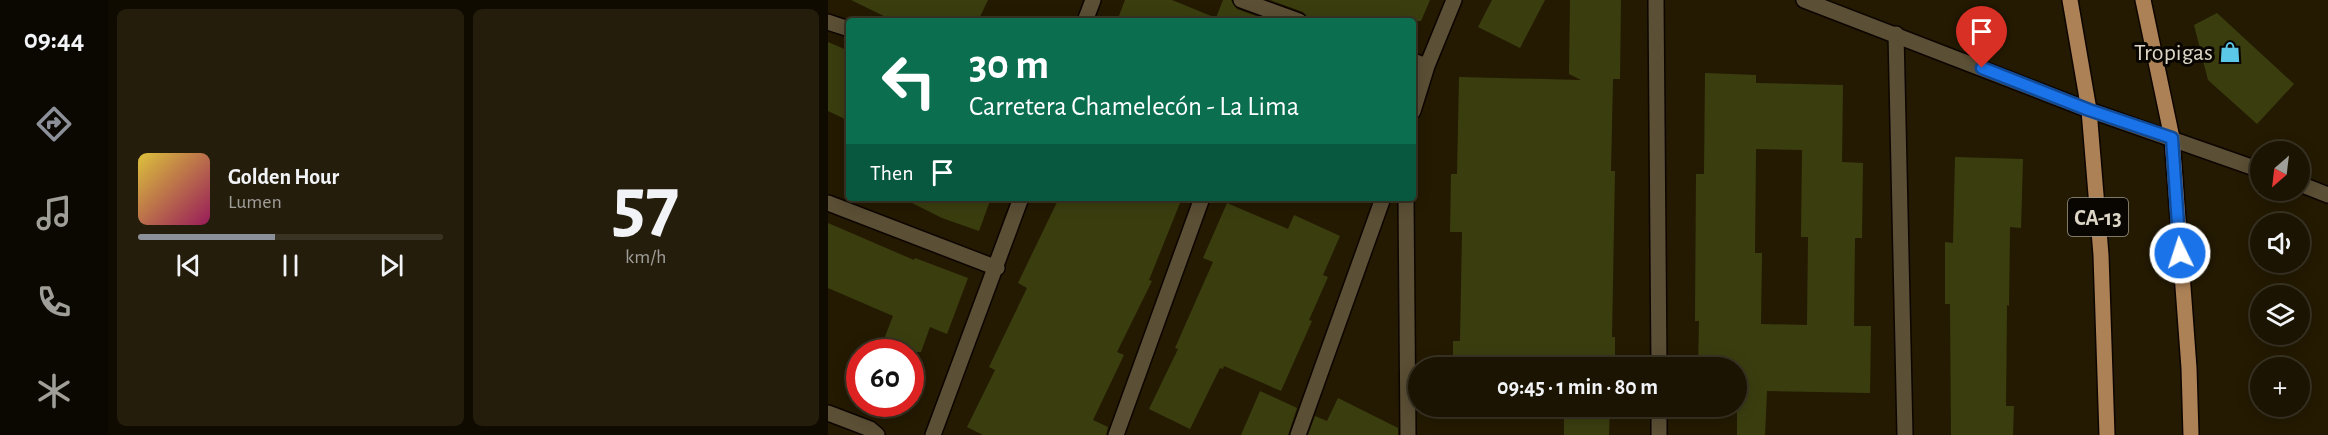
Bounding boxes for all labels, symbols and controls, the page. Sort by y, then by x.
pin [1956,6,2007,68]
icon: arrive [1965,15,1998,48]
text: 09:44 [24,26,84,53]
shop icon: Tropigas [2218,40,2242,64]
place label: Tropigas [2134,41,2213,65]
icon: left [870,42,948,120]
text: 30 m [969,44,1049,86]
text: Carretera Chamelecón - La Lima [969,93,1299,120]
icon: directions [33,103,75,145]
north arrow [2250,141,2310,201]
map controls [2250,141,2310,417]
icon: arrive [926,156,959,189]
text: Then [870,162,914,184]
text: Golden Hour [228,166,339,188]
text: 57 [612,167,679,245]
icon: music [33,192,75,234]
text: Lumen [228,192,282,212]
road number: CA-13 [2068,198,2128,236]
button: sound [2250,213,2310,273]
position arrow [2148,221,2212,285]
text: km/h [625,247,666,267]
icon: previous [172,249,205,282]
icon: pause [274,249,307,282]
icon: next [375,249,408,282]
icon: phone [33,281,75,323]
button: layers [2250,285,2310,345]
speed limit sign: 60 [846,339,924,417]
button: + [2250,357,2310,417]
icon: climate [33,370,75,412]
text: 09:45 · 1 min · 80 m [1497,376,1658,398]

